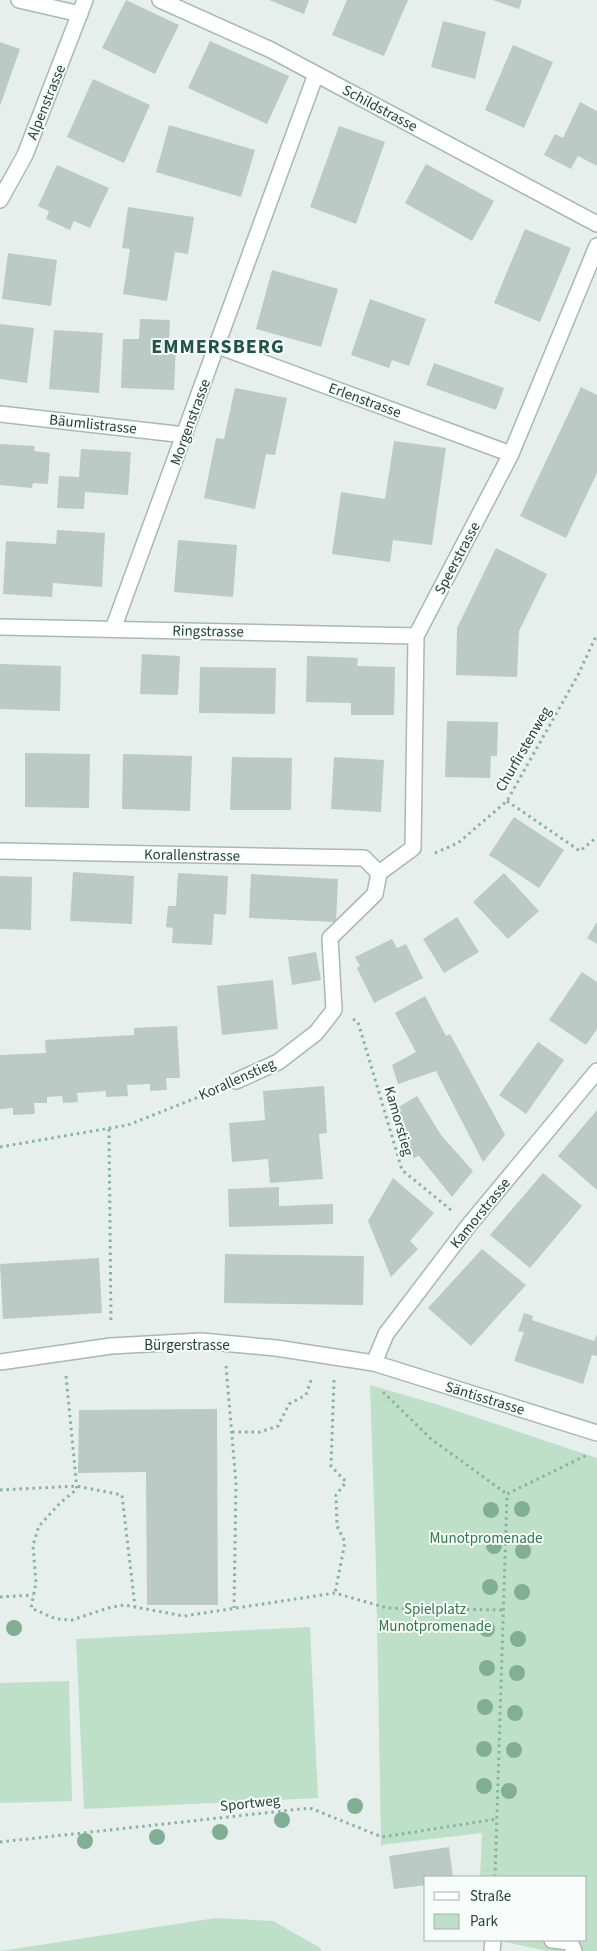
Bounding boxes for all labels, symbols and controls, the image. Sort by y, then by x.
street label: Alpenstrasse [22,61,71,143]
street label: Schildstrasse [338,80,421,137]
district label: EMMERSBERG [151,333,285,361]
street label: Morgenstrasse [165,376,216,468]
street label: Erlenstrasse [326,378,404,423]
street label: Bäumlistrasse [48,409,138,440]
street label: Speerstrasse [429,518,485,598]
street label: Ringstrasse [172,620,244,643]
street label: Churfirstenweg [490,702,557,796]
street label: Korallenstrasse [144,844,240,867]
street label: Korallenstieg [195,1053,279,1106]
street label: Kamorstieg [379,1084,419,1159]
street label: Kamorstrasse [445,1174,515,1253]
street label: Bürgerstrasse [144,1335,230,1356]
street label: Säntisstrasse [442,1376,527,1421]
park label: Munotpromenade [429,1528,543,1549]
park label: Spielplatz Munotpromenade [378,1599,492,1637]
street label: Sportweg [219,1790,282,1817]
legend [424,1876,587,1941]
text: Straße [470,1886,511,1907]
text: Park [470,1911,499,1932]

